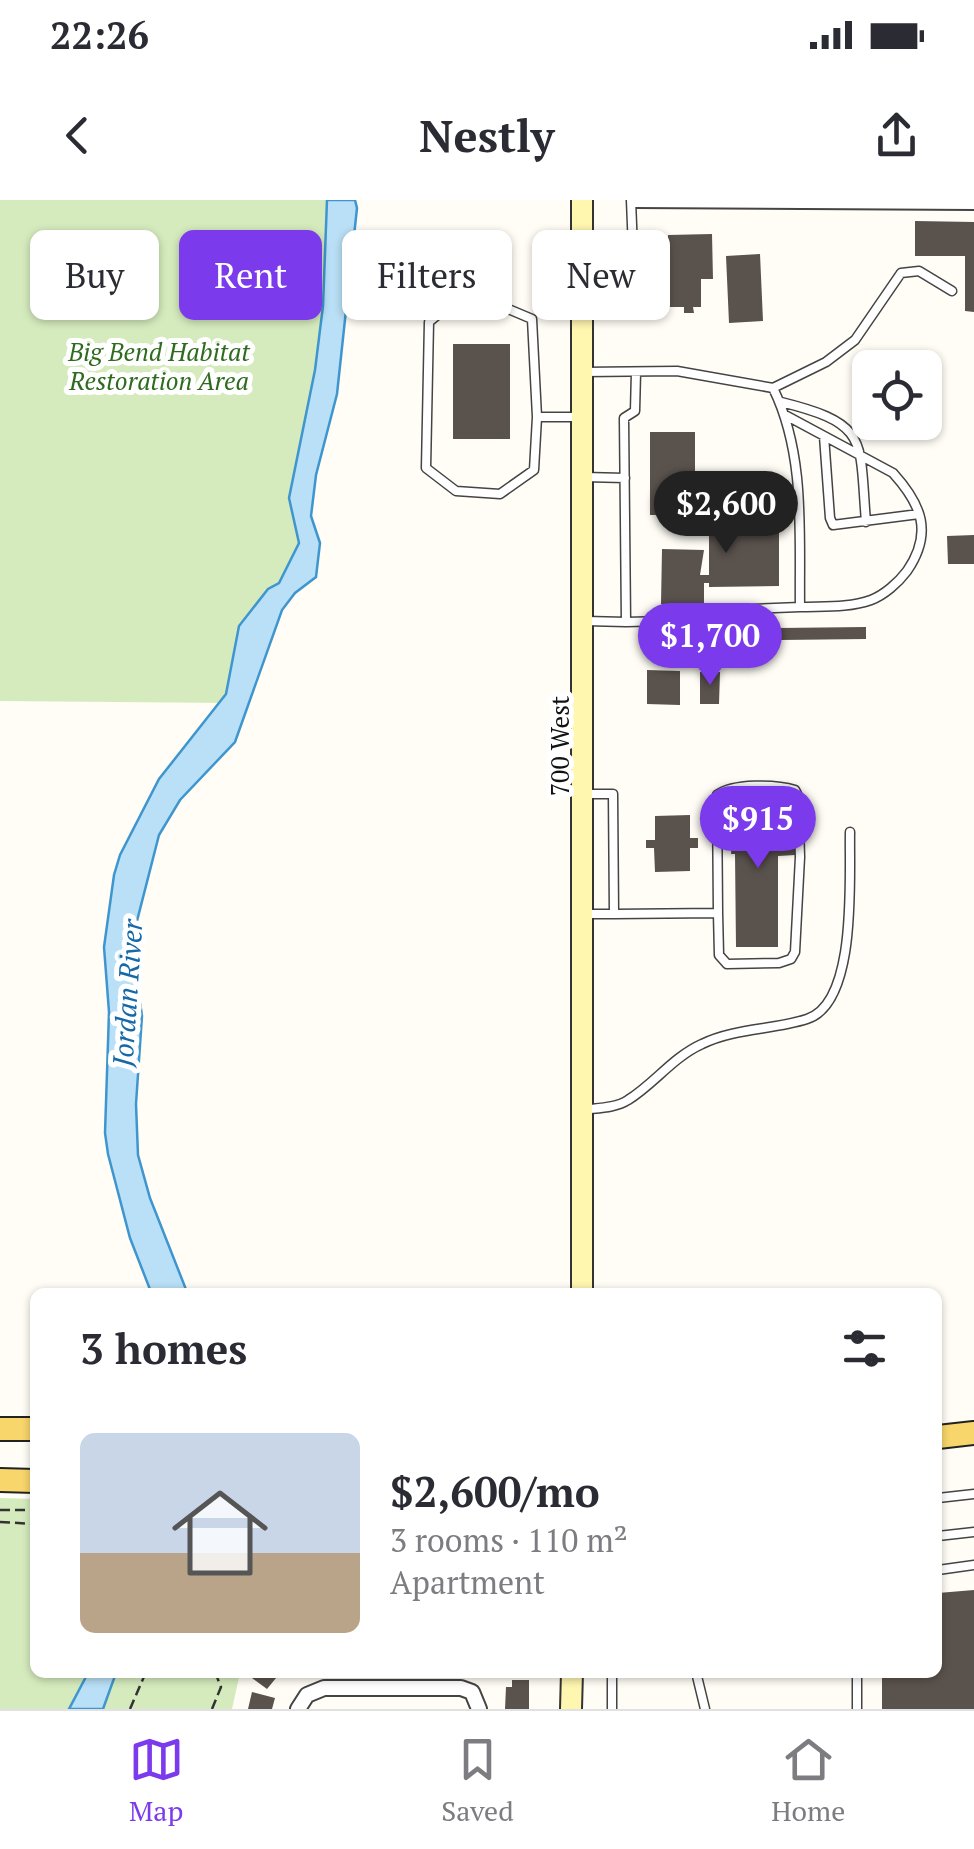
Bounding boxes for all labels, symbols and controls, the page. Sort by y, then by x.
text: 22:26 [50,10,149,60]
text: Nestly [419,105,555,165]
icon: back [50,108,105,163]
icon: share [869,108,924,163]
chip: Buy [30,230,159,320]
chip: Rent [179,230,322,320]
chip: Filters [342,230,512,320]
chip: New [532,230,670,320]
park label: Big Bend Habitat Restoration Area [67,335,250,397]
map controls [852,350,942,440]
button: locate [852,350,942,440]
pin: $2,600 [645,471,807,556]
text: $2,600 [676,482,776,524]
pin: $1,700 [629,603,791,688]
text: $1,700 [660,614,760,656]
street label: 700 West [543,696,576,796]
pin: $915 [699,786,817,871]
text: $915 [722,797,794,839]
water label: Jordan River [103,917,151,1069]
text: 3 homes [80,1320,247,1376]
icon: filters [837,1321,892,1376]
text: $2,600/mo [390,1463,600,1519]
icon: home [160,1473,280,1593]
text: 3 rooms · 110 m² [390,1519,628,1561]
text: Apartment [390,1561,545,1603]
tab: Map [129,1732,184,1829]
tab: Saved [441,1732,514,1829]
tab: Home [771,1732,845,1829]

